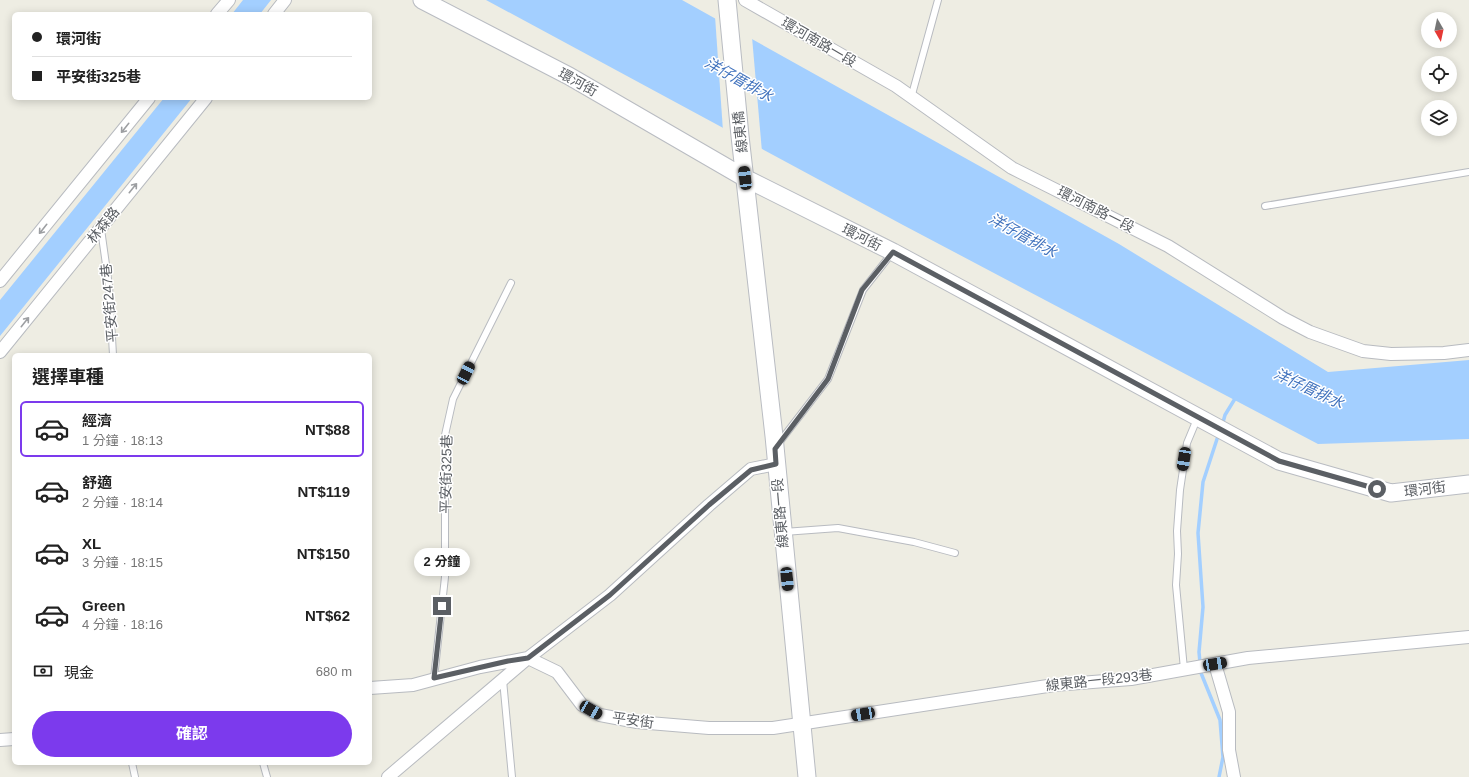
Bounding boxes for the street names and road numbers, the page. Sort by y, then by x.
street label: 環河南路一段 [779,14,859,70]
street label: 環河街 [556,65,600,99]
street label: 線東橋 [730,110,750,154]
street label: 環河南路一段 [1055,183,1137,235]
street label: 林森路 [84,204,122,246]
street label: 環河街 [840,220,884,254]
street label: 平安街247巷 [98,263,120,343]
street label: 平安街325巷 [437,434,455,514]
street label: 線東路一段 [769,477,791,549]
street label: 環河街 [1403,479,1447,499]
street label: 線東路一段293巷 [1045,666,1153,694]
street label: 平安街 [611,709,655,731]

